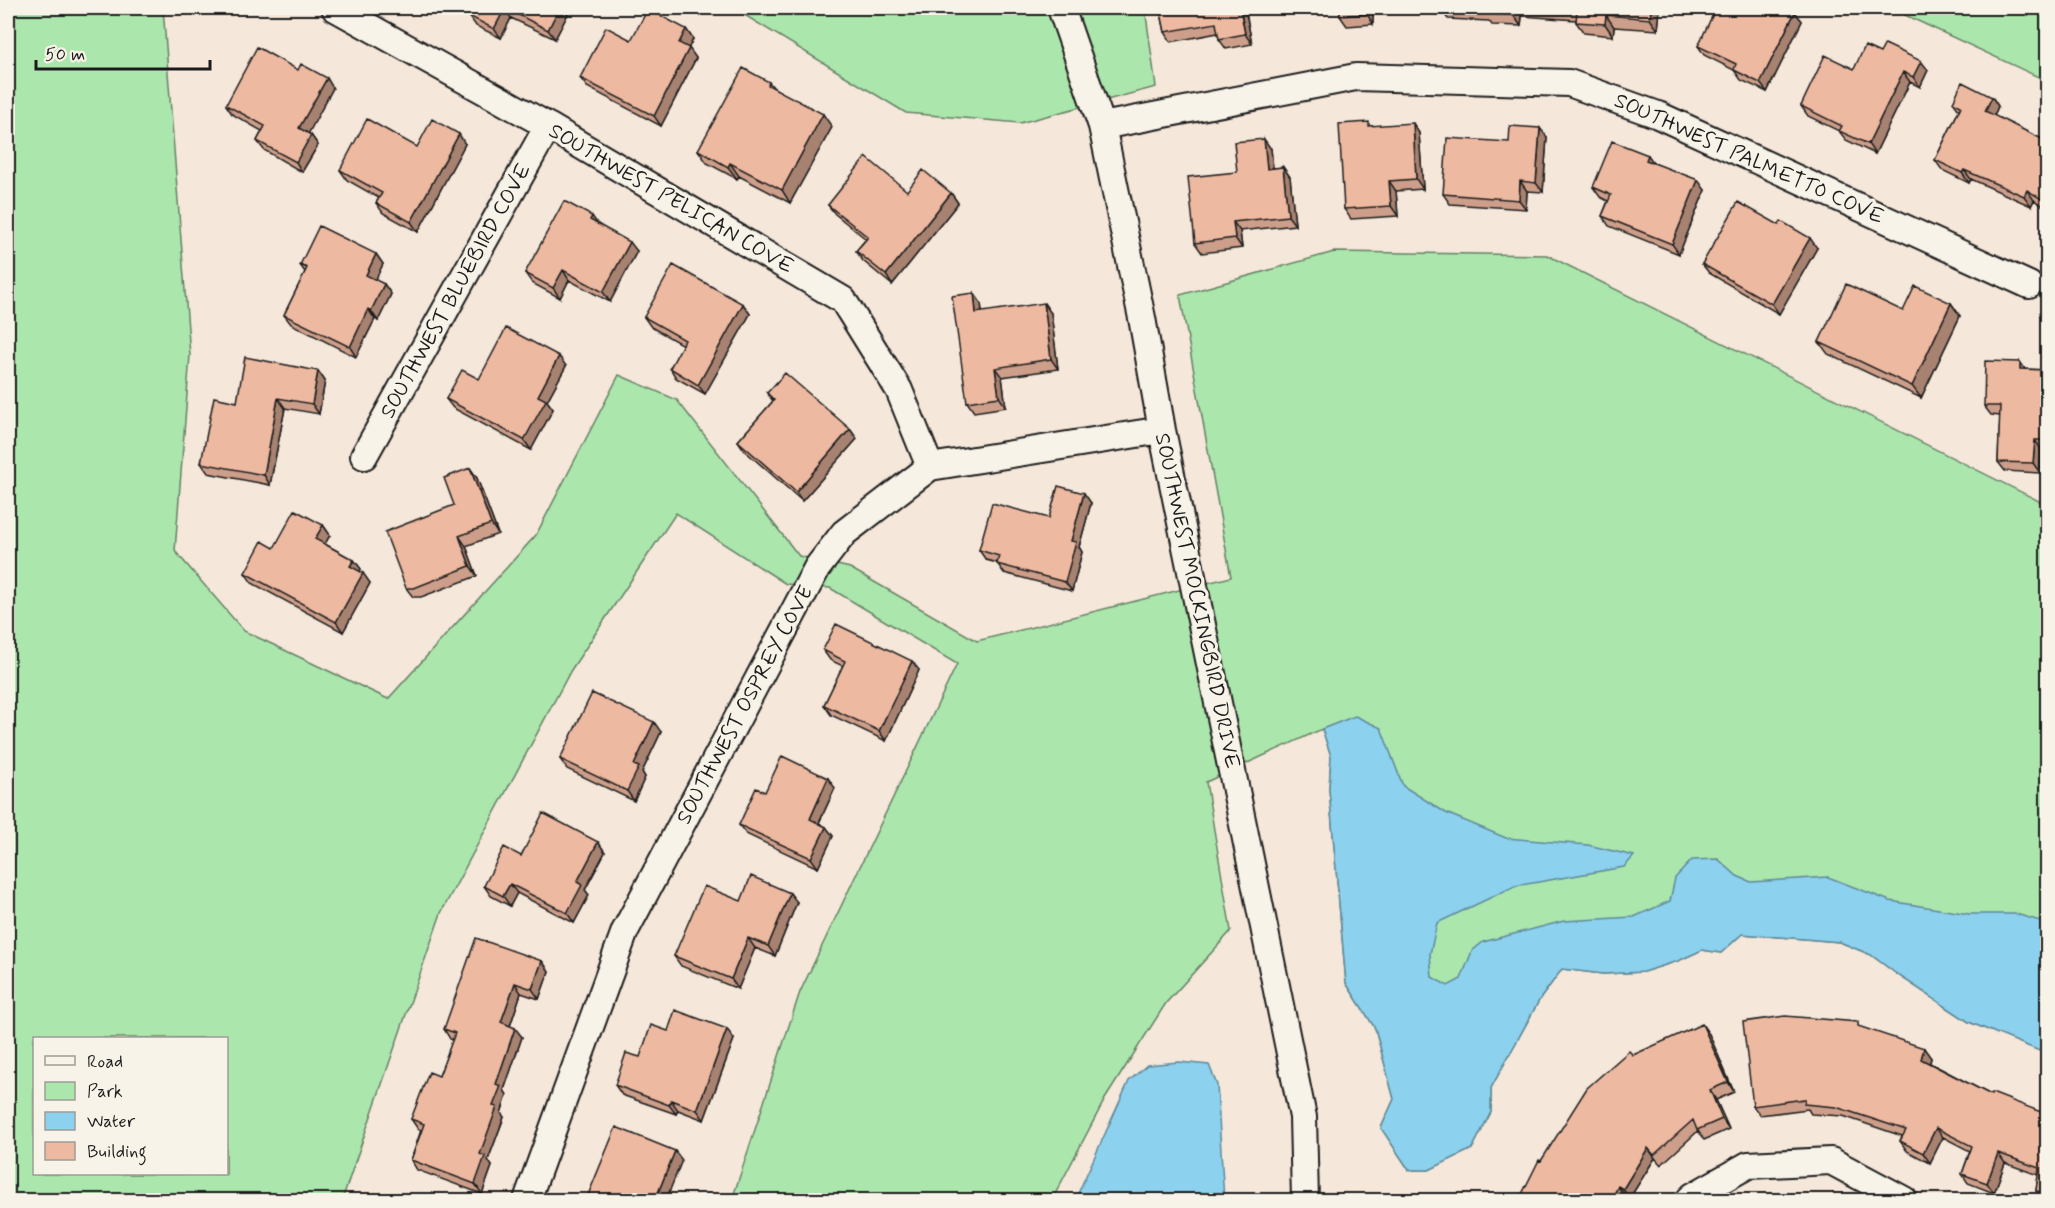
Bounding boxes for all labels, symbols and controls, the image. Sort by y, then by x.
scale bar [36,33,210,71]
text: 50 m [45,43,85,67]
street label: SOUTHWEST PALMETTO COVE [1610,87,1888,231]
street label: SOUTHWEST PELICAN COVE [543,117,799,281]
street label: SOUTHWEST BLUEBIRD COVE [374,159,538,423]
street label: SOUTHWEST MOCKINGBIRD DRIVE [1148,431,1246,771]
street label: SOUTHWEST OSPREY COVE [670,581,820,829]
legend [33,1037,228,1175]
text: Road [87,1050,123,1074]
text: Park [87,1080,123,1104]
text: Water [87,1110,136,1134]
text: Building [87,1140,147,1166]

